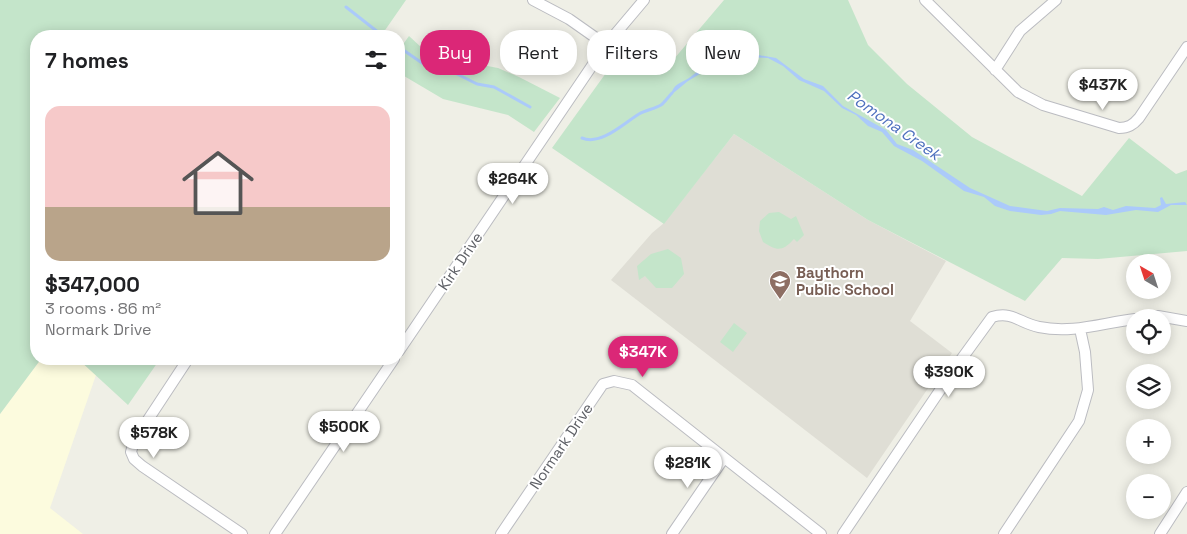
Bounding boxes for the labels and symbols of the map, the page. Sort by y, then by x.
pin: $437K [1068,68,1138,111]
water label: Pomona Creek [843,85,947,166]
pin: $264K [478,162,548,205]
street label: Kirk Drive [434,228,486,294]
north arrow [1126,254,1171,299]
place label: Baythorn Public School [796,263,894,299]
school or university icon: Baythorn Public School [768,269,792,300]
pin: $347K [608,336,678,378]
pin: $390K [914,356,984,398]
street label: Normark Drive [525,399,597,493]
pin: $500K [309,410,379,453]
pin: $578K [119,416,189,459]
pin: $281K [653,446,723,489]

